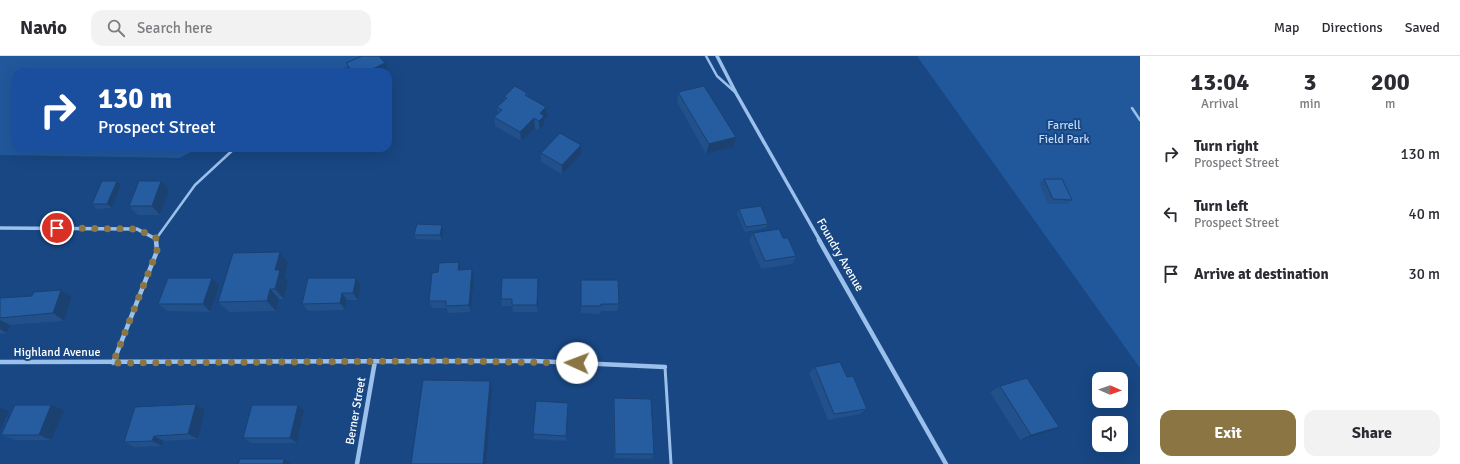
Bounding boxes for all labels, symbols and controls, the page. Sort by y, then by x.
search box [91,10,371,46]
text: Navio [20,16,67,40]
icon: search [105,17,127,39]
text: Search here [137,19,213,37]
text: Map [1274,19,1300,36]
text: Directions [1322,19,1383,36]
text: Saved [1405,19,1440,36]
text: 13:04 [1190,67,1249,97]
text: 3 [1304,67,1316,97]
text: 200 [1371,67,1410,97]
text: 130 m [98,82,172,116]
icon: right [32,84,84,136]
text: Arrival [1201,96,1238,112]
text: min [1300,96,1321,112]
text: m [1385,96,1395,112]
text: Prospect Street [98,116,216,138]
park label: Farrell Field Park [1038,118,1090,147]
text: Turn right [1194,137,1259,155]
icon: right [1160,143,1182,165]
text: 130 m [1400,145,1440,163]
text: Prospect Street [1194,155,1279,171]
text: Turn left [1194,197,1248,215]
icon: left [1160,203,1182,225]
text: 40 m [1409,205,1440,223]
pin [40,211,74,245]
text: Prospect Street [1194,215,1279,231]
street label: Foundry Avenue [813,216,867,294]
icon: arrive [46,217,68,239]
icon: arrive [1160,263,1182,285]
text: Arrive at destination [1194,265,1329,283]
text: 30 m [1409,265,1440,283]
position arrow [556,342,598,384]
street label: Highland Avenue [14,345,100,360]
north arrow [1092,372,1128,408]
map controls [1092,372,1128,452]
street label: Berner Street [343,376,369,446]
button: Exit [1160,410,1296,456]
button: Share [1304,410,1440,456]
button: sound [1092,416,1128,452]

